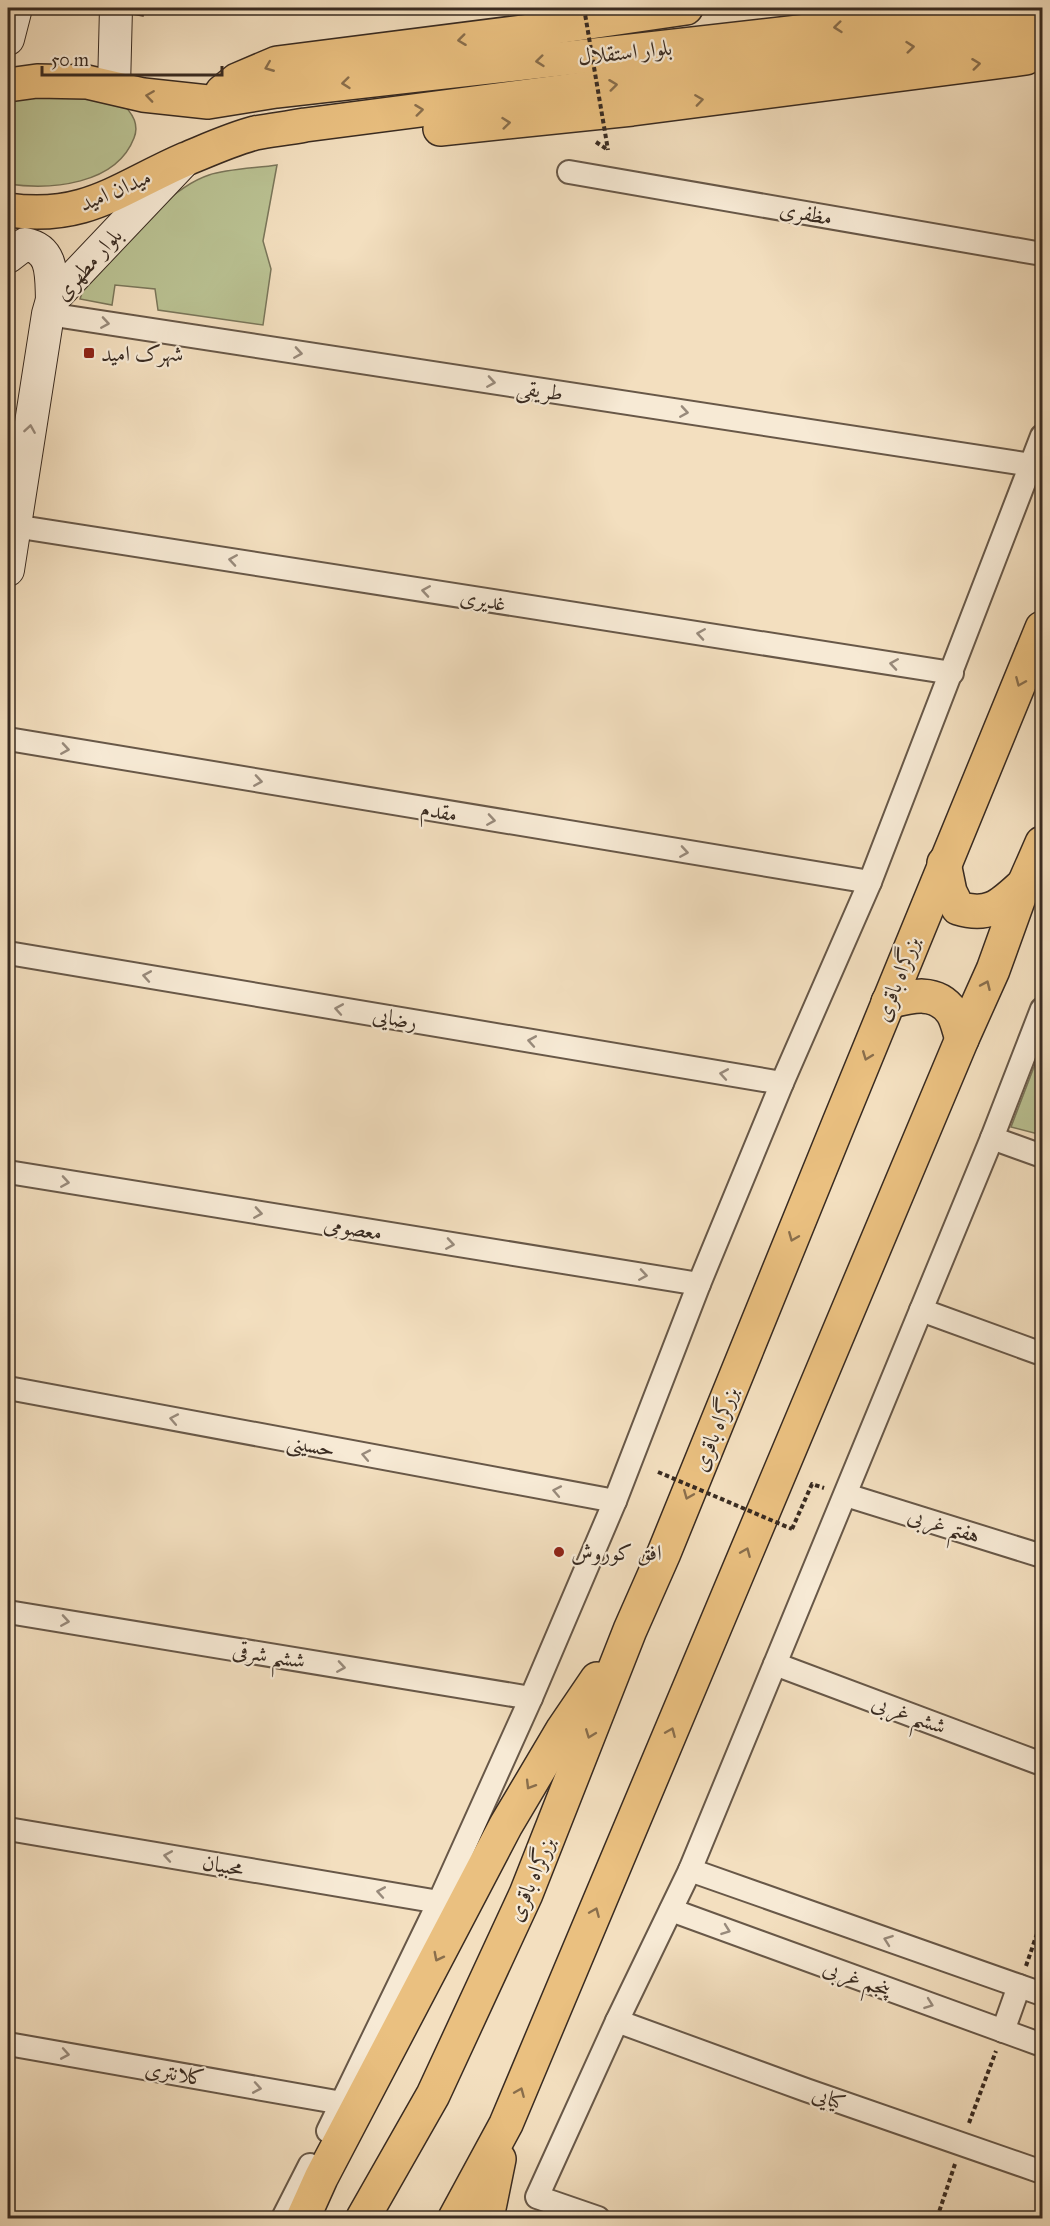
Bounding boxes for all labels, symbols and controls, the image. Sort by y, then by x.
one-way arrow [833,21,842,33]
one-way arrow [457,33,467,45]
street label: بلوار استقلال [577,34,673,70]
scale bar [42,39,222,77]
one-way arrow [906,41,915,54]
text: 50 m [51,49,89,71]
one-way arrow [535,55,544,67]
one-way arrow [971,59,981,71]
one-way arrow [265,60,276,72]
one-way arrow [341,77,351,89]
one-way arrow [608,79,617,92]
one-way arrow [145,90,155,102]
one-way arrow [695,95,704,107]
one-way arrow [415,104,424,117]
one-way arrow [501,117,510,130]
street label: میدان امید [75,163,155,217]
street label: مظفری [777,195,835,232]
street label: بلوار مطهری [48,222,128,307]
one-way arrow [101,317,110,329]
place label: شهرک امید [101,340,183,368]
marker: شهرک امید [82,346,96,360]
one-way arrow [294,346,303,358]
street label: طریقی [514,373,565,410]
one-way arrow [486,376,496,388]
one-way arrow [679,405,688,417]
one-way arrow [23,425,35,434]
one-way arrow [229,555,238,567]
street label: غدیری [458,583,508,617]
one-way arrow [421,585,430,597]
one-way arrow [697,628,706,640]
one-way arrow [889,658,899,671]
one-way arrow [1015,676,1027,687]
one-way arrow [60,742,70,755]
one-way arrow [253,774,262,786]
street label: مقدم [417,794,460,833]
one-way arrow [487,813,496,825]
one-way arrow [679,845,688,857]
street label: بزرگراه باقری [868,932,927,1026]
one-way arrow [142,971,152,983]
one-way arrow [979,981,991,992]
street label: رضایی [370,1001,420,1037]
one-way arrow [335,1003,345,1016]
one-way arrow [527,1035,537,1048]
one-way arrow [862,1050,874,1061]
one-way arrow [719,1068,729,1080]
one-way arrow [61,1175,70,1187]
one-way arrow [253,1206,262,1218]
street label: معصومی [322,1210,384,1246]
one-way arrow [788,1231,800,1242]
one-way arrow [446,1237,455,1249]
one-way arrow [638,1268,647,1280]
street label: بزرگراه باقری [685,1382,745,1476]
one-way arrow [169,1413,179,1426]
street label: حسینی [284,1427,337,1465]
one-way arrow [361,1449,371,1462]
one-way arrow [553,1485,563,1498]
one-way arrow [683,1489,695,1500]
street label: هفتم غربی [902,1501,983,1556]
place label: افق کوروش [571,1539,662,1566]
marker: افق کوروش [552,1545,566,1559]
one-way arrow [739,1548,751,1559]
one-way arrow [61,1615,70,1627]
street label: ششم شرقی [229,1636,307,1682]
one-way arrow [336,1660,345,1672]
street label: ششم غربی [865,1688,950,1747]
one-way arrow [584,1728,597,1739]
one-way arrow [664,1728,676,1739]
one-way arrow [525,1778,537,1789]
street label: بزرگراه باقری [500,1832,562,1926]
street label: محبیان [200,1848,247,1882]
one-way arrow [163,1850,173,1863]
one-way arrow [376,1886,386,1899]
one-way arrow [588,1907,600,1918]
one-way arrow [719,1923,730,1935]
one-way arrow [883,1934,894,1947]
one-way arrow [434,1950,445,1961]
street label: پنجم غربی [817,1953,896,2010]
one-way arrow [923,1996,933,2009]
one-way arrow [60,2047,70,2060]
street label: کلانتری [143,2054,207,2092]
street label: کیایی [808,2080,849,2118]
one-way arrow [252,2081,262,2094]
one-way arrow [513,2087,525,2098]

